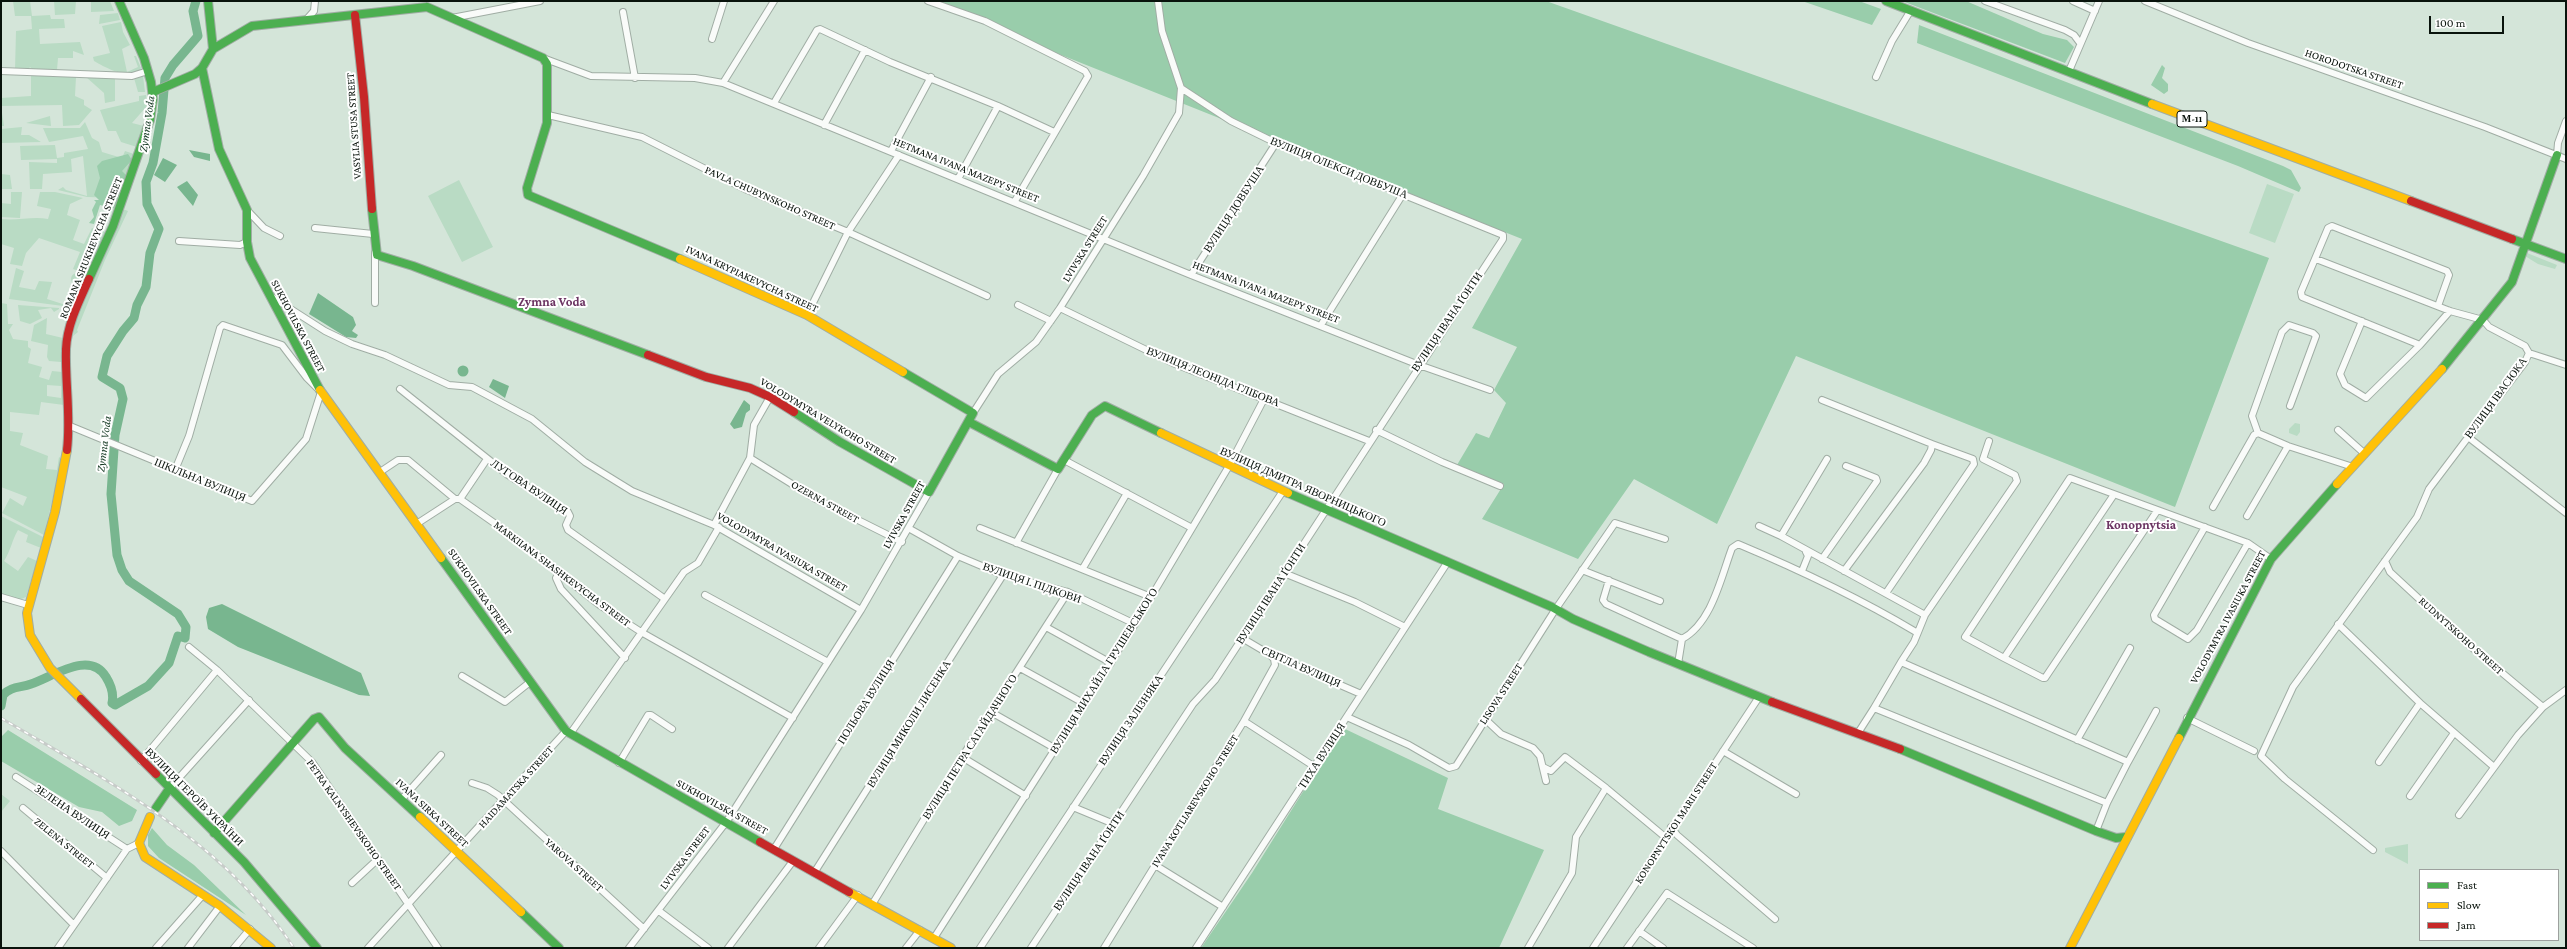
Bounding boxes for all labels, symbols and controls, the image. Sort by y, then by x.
scale bar [2431,8,2506,34]
text: 100 m [2436,16,2465,30]
street label: HORODOTSKA STREET [2303,46,2405,92]
street label: VASYLIA STUSA STREET [344,72,364,180]
water label: Zymna Voda [136,95,158,153]
road number: М-11 [2177,111,2207,127]
street label: ВУЛИЦЯ ОЛЕКСИ ДОВБУША [1268,134,1410,202]
street label: HETMANA IVANA MAZEPY STREET [891,135,1041,205]
street label: PAVLA CHUBYNSKOHO STREET [703,163,837,233]
street label: ВУЛИЦЯ ДОВБУША [1201,163,1267,255]
street label: ROMANA SHUKHEVYCHA STREET [56,175,126,321]
street label: LVIVSKA STREET [1059,214,1111,284]
street label: IVANA KRYPIAKEVYCHA STREET [684,242,820,316]
street label: HETMANA IVANA MAZEPY STREET [1191,258,1341,326]
street label: ВУЛИЦЯ ІВАНА ҐОНТИ [1409,270,1485,374]
street label: SUKHOVILSKA STREET [268,278,328,374]
district label: Zymna Voda [518,294,586,310]
street label: ВУЛИЦЯ ЛЕОНІДА ГЛІБОВА [1145,344,1281,410]
street label: ВУЛИЦЯ ІВАСЮКА [2462,355,2530,441]
street label: VOLODYMYRA VELYKOHO STREET [758,375,898,467]
water label: Zymna Voda [93,415,115,473]
street label: ВУЛИЦЯ ДМИТРА ЯВОРНИЦЬКОГО [1218,444,1388,530]
street label: ШКІЛЬНА ВУЛИЦЯ [152,456,248,504]
street label: ЛУГОВА ВУЛИЦЯ [488,456,570,518]
street label: OZERNA STREET [789,478,861,526]
street label: LVIVSKA STREET [880,479,928,551]
street label: VOLODYMYRA IVASIUKA STREET [714,509,850,595]
district label: Konopnytsia [2106,517,2176,533]
street label: MARKIIANA SHASHKEVYCHA STREET [491,518,633,630]
street label: ВУЛИЦЯ ІВАНА ҐОНТИ [1233,541,1309,647]
street label: SUKHOVILSKA STREET [445,546,515,638]
street label: VOLODYMYRA IVASIUKA STREET [2187,548,2269,686]
street label: ВУЛИЦЯ І. ПІДКОВИ [981,560,1083,606]
street label: ВУЛИЦЯ МИХАЙЛА ГРУШЕВСЬКОГО [1047,586,1161,756]
street label: RUDNYTSKOHO STREET [2416,594,2506,678]
street label: СВІТЛА ВУЛИЦЯ [1259,644,1343,690]
street label: ПОЛЬОВА ВУЛИЦЯ [835,657,897,747]
street label: ВУЛИЦЯ МИКОЛИ ЛИСЕНКА [864,658,954,790]
street label: LISOVA STREET [1476,661,1526,727]
street label: ВУЛИЦЯ ПЕТРА САГАЙДАЧНОГО [920,672,1020,822]
street label: ВУЛИЦЯ ЗАЛІЗНЯКА [1096,672,1166,768]
street label: ТИХА ВУЛИЦЯ [1296,720,1348,792]
street label: IVANA KOTLIAREVSKOHO STREET [1149,732,1241,870]
street label: HAIDAMATSKA STREET [476,743,556,831]
street label: ВУЛИЦЯ ГЕРОЇВ УКРАЇНИ [142,745,246,849]
street label: PETRA KALNYSHEVSKOHO STREET [304,757,404,893]
street label: KONOPNYTSKOI MARII STREET [1632,760,1720,886]
street label: IVANA SIRKA STREET [393,776,471,850]
street label: SUKHOVILSKA STREET [674,776,770,838]
street label: ЗЕЛЕНА ВУЛИЦЯ [32,782,112,842]
street label: ВУЛИЦЯ ІВАНА ҐОНТИ [1051,809,1127,913]
street label: ZELENA STREET [31,815,97,871]
street label: LVIVSKA STREET [657,824,713,892]
street label: YAROVA STREET [542,835,606,895]
legend [2419,869,2559,941]
text: Fast [2457,878,2477,892]
text: Slow [2457,898,2481,912]
text: Jam [2457,918,2476,932]

